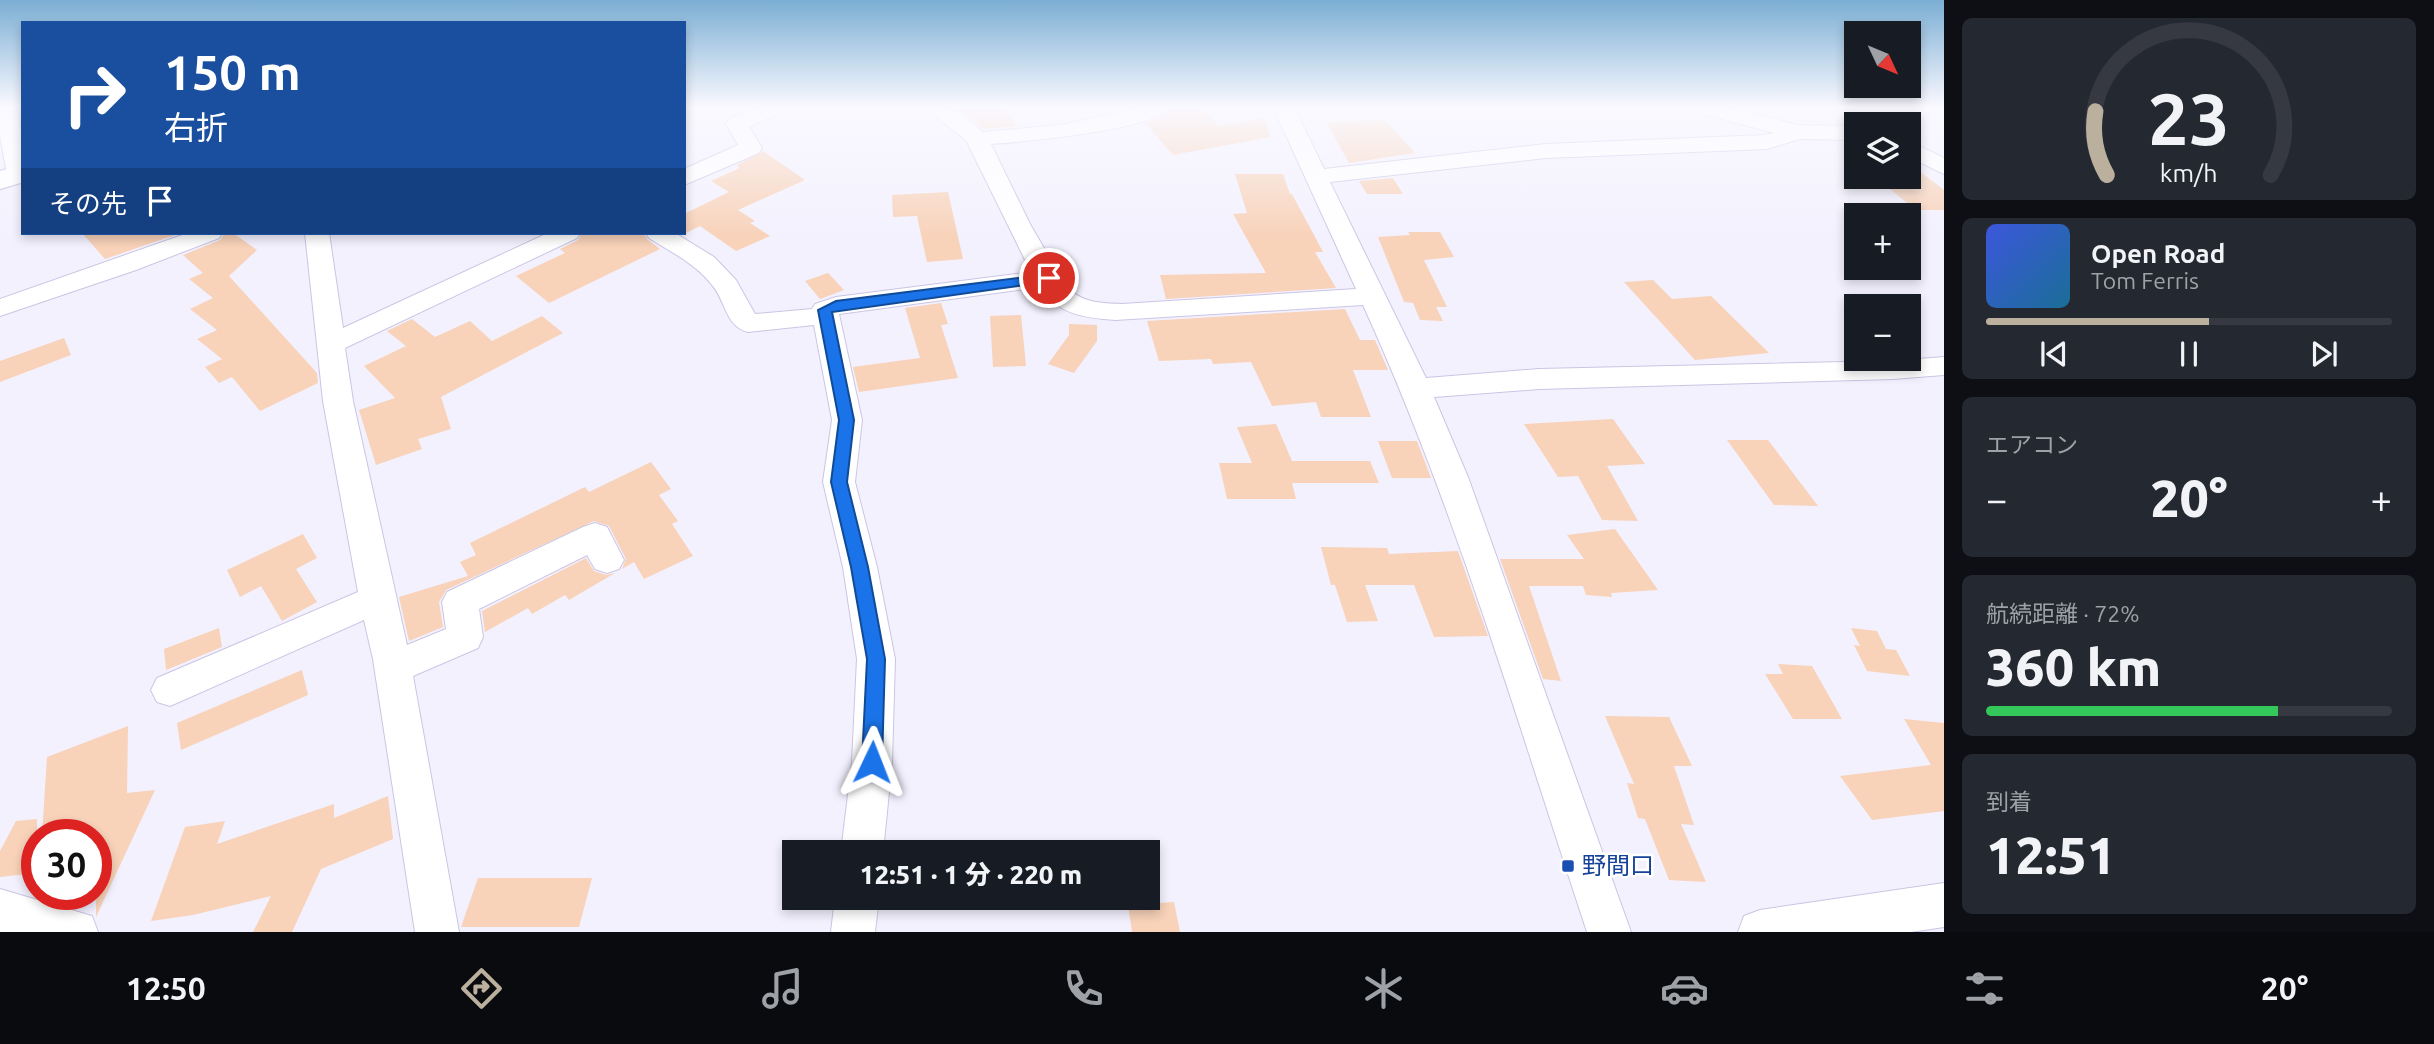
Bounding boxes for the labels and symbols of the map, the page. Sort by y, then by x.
north arrow [1844,21,1922,98]
pin [1019,248,1079,308]
position arrow [835,725,909,799]
speed limit sign: 30 [21,819,112,910]
place label: 野間口 [1582,852,1654,879]
marker: 野間口 [1560,858,1576,874]

